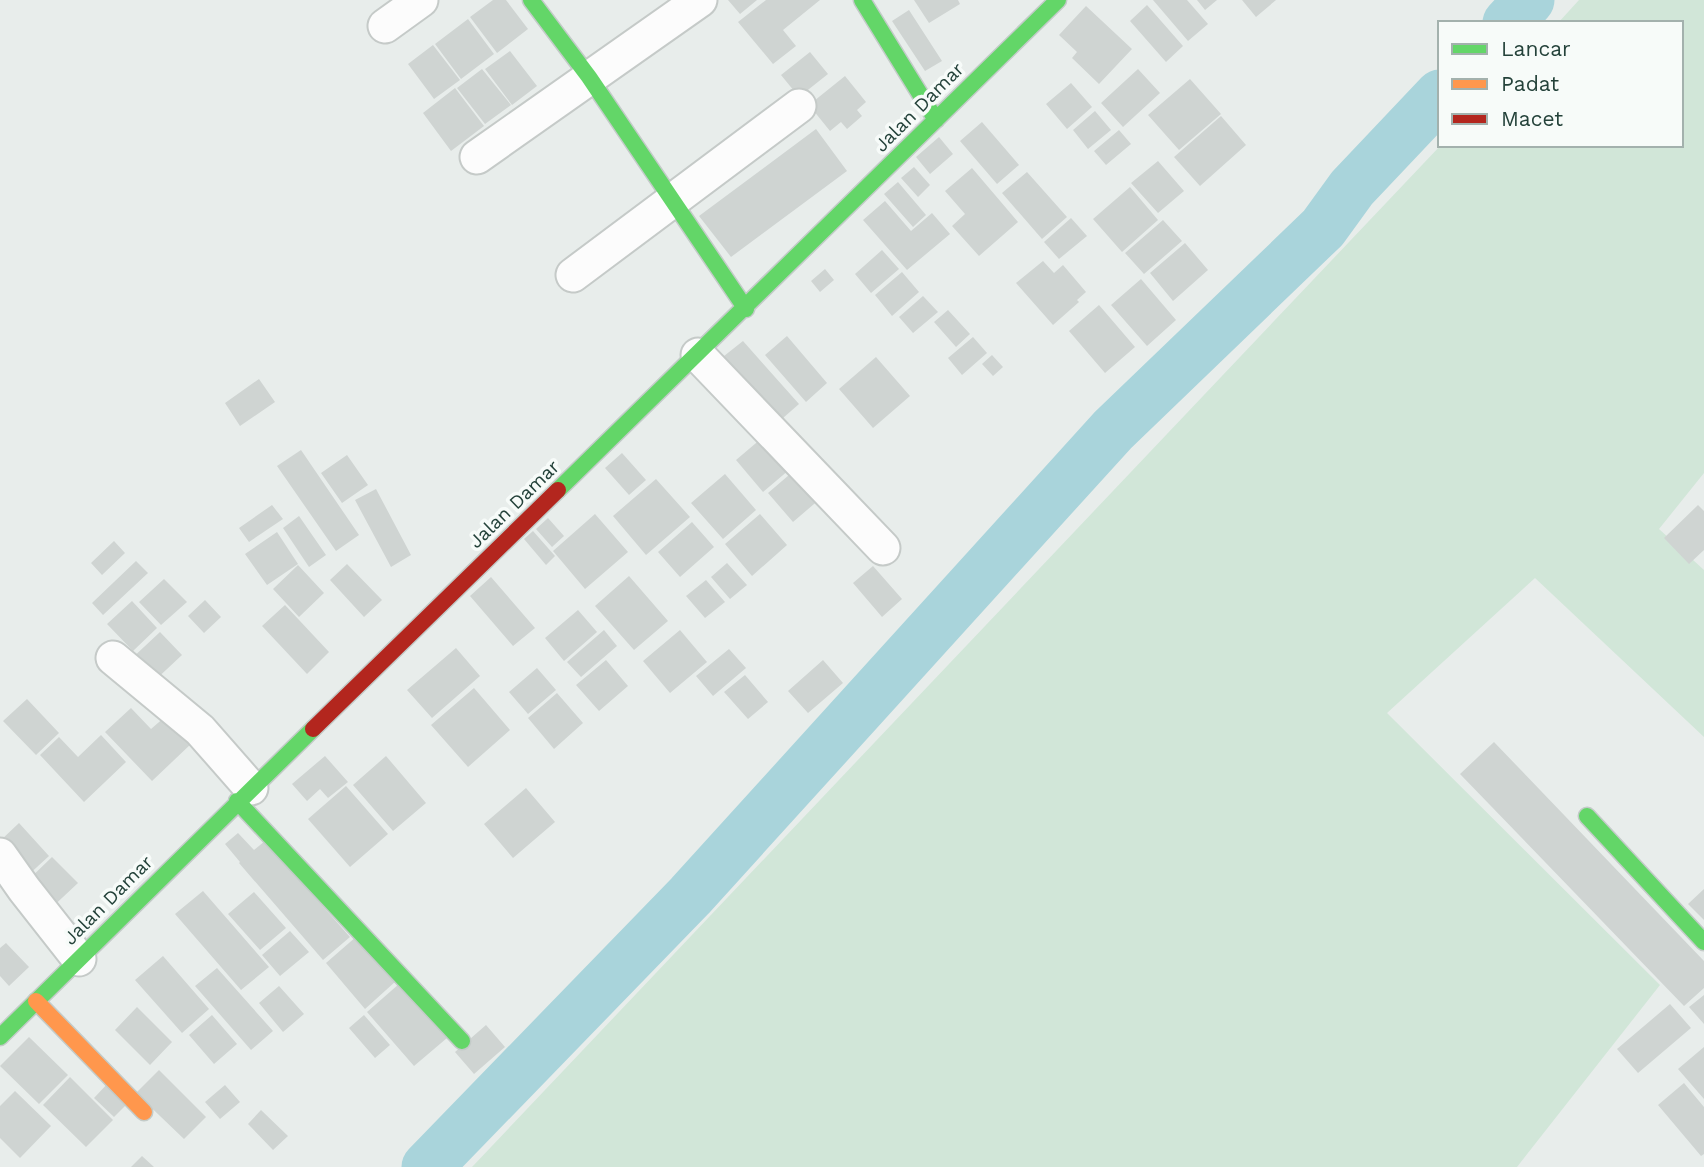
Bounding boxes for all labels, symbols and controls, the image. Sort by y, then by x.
legend [1438,21,1683,147]
text: Lancar [1501,36,1571,61]
street label: Jalan Damar [869,57,969,157]
text: Padat [1501,71,1559,96]
text: Macet [1501,106,1563,131]
street label: Jalan Damar [464,455,564,553]
street label: Jalan Damar [58,850,158,950]

